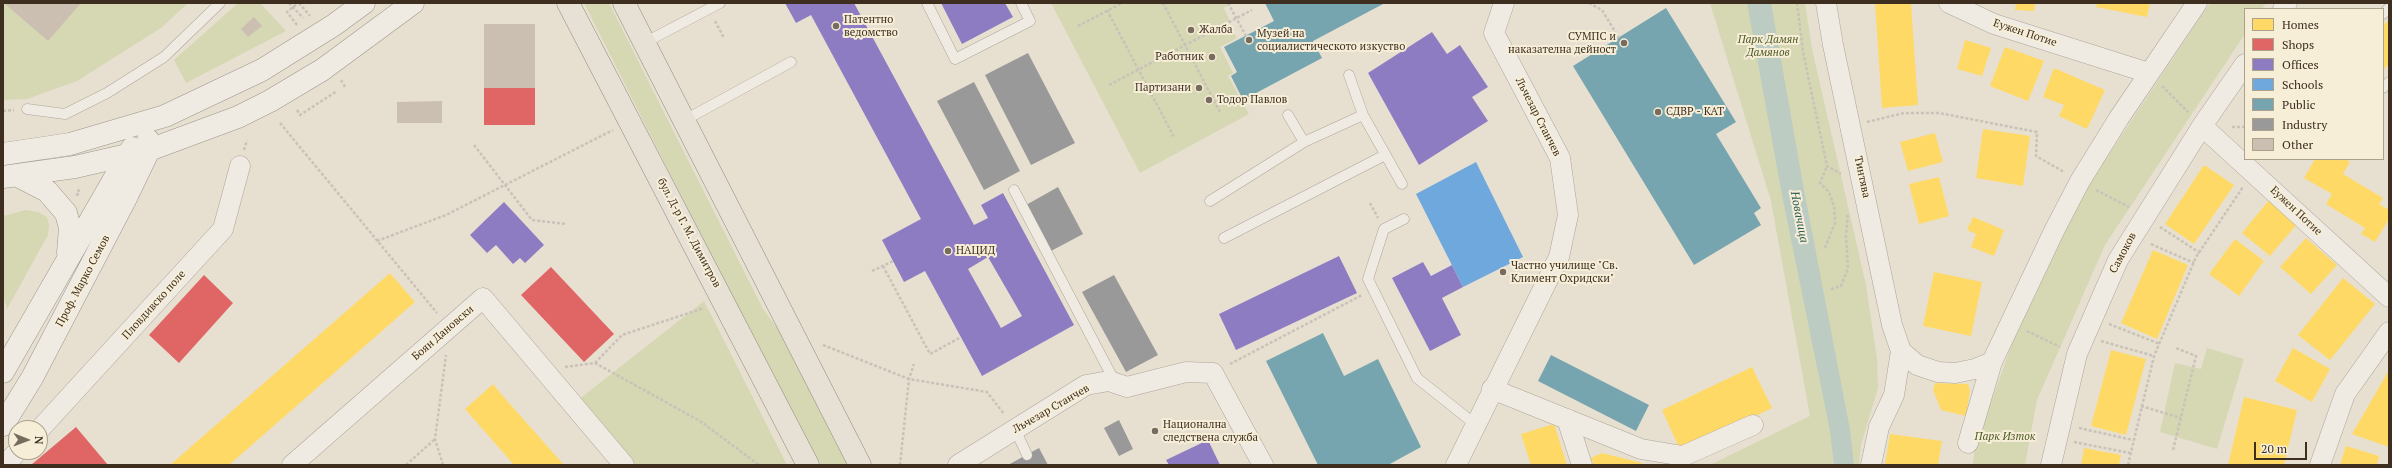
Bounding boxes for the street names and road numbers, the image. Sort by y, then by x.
street label: Еужен Потие [1991,16,2059,50]
street label: Лъчезар Станчев [1513,76,1563,158]
street label: Тинтява [1851,155,1873,199]
street label: бул. Д-р Г. М. Димитров [655,176,723,290]
street label: Еужен Потие [2267,184,2325,238]
street label: Самоков [2107,230,2139,276]
street label: Проф. Марко Семов [53,233,113,329]
street label: Пловдивско поле [120,268,188,342]
street label: Боян Дановски [409,303,477,363]
street label: Лъчезар Станчев [1010,382,1092,436]

